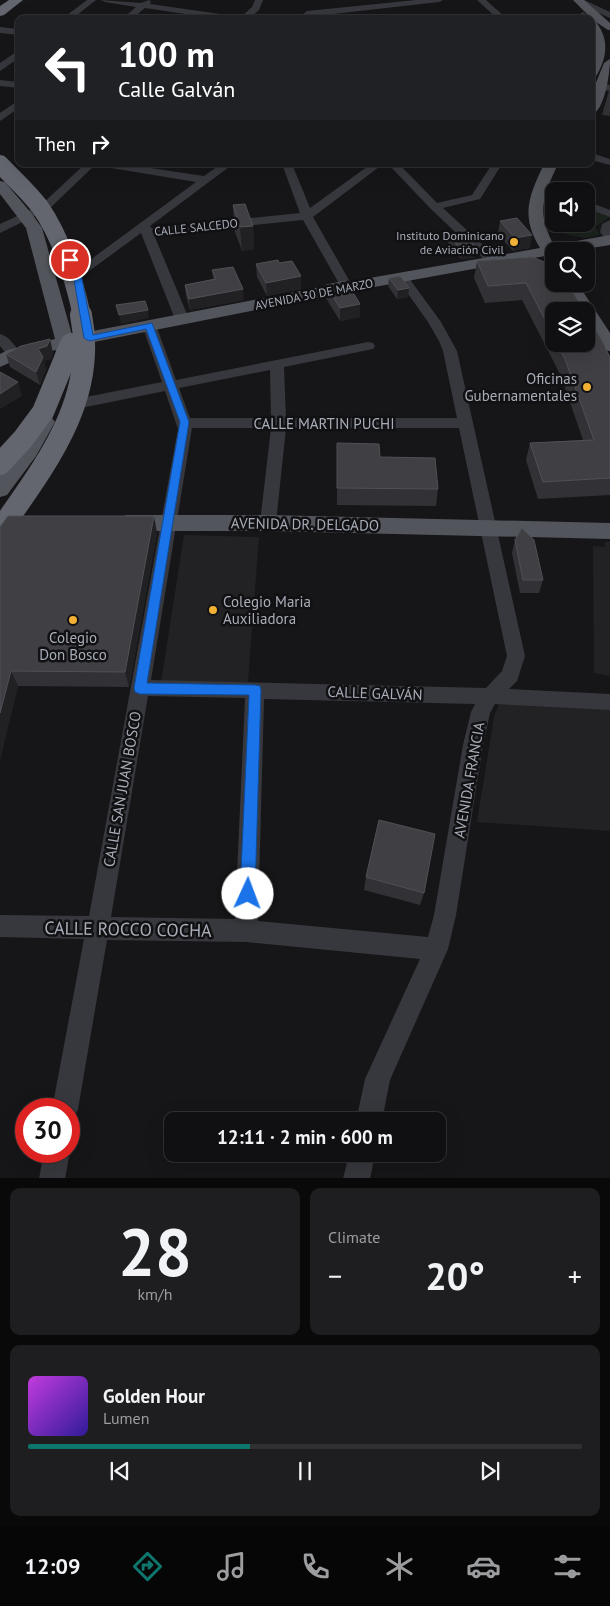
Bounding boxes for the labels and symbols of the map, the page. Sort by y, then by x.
street label: CALLE SALCEDO [154,215,238,239]
place label: Instituto Dominicano de Aviación Civil [396,228,504,257]
marker: Instituto Dominicano de Aviación Civil [508,236,520,248]
pin [49,239,91,281]
street label: AVENIDA 30 DE MARZO [254,275,374,313]
place label: Oficinas Gubernamentales [464,369,577,405]
marker: Oficinas Gubernamentales [581,381,593,393]
street label: CALLE MARTIN PUCHI [253,414,395,433]
street label: AVENIDA DR. DELGADO [231,513,379,535]
place label: Colegio Maria Auxiliadora [223,592,311,628]
marker: Colegio Maria Auxiliadora [207,604,219,616]
marker: Colegio Don Bosco [67,614,79,626]
place label: Colegio Don Bosco [39,628,107,664]
street label: CALLE GALVÁN [327,682,423,704]
street label: CALLE SAN JUAN BOSCO [99,710,145,868]
street label: AVENIDA FRANCIA [449,720,489,840]
position arrow [221,867,273,919]
street label: CALLE ROCCO COCHA [44,916,212,942]
speed limit sign: 30 [15,1098,80,1163]

